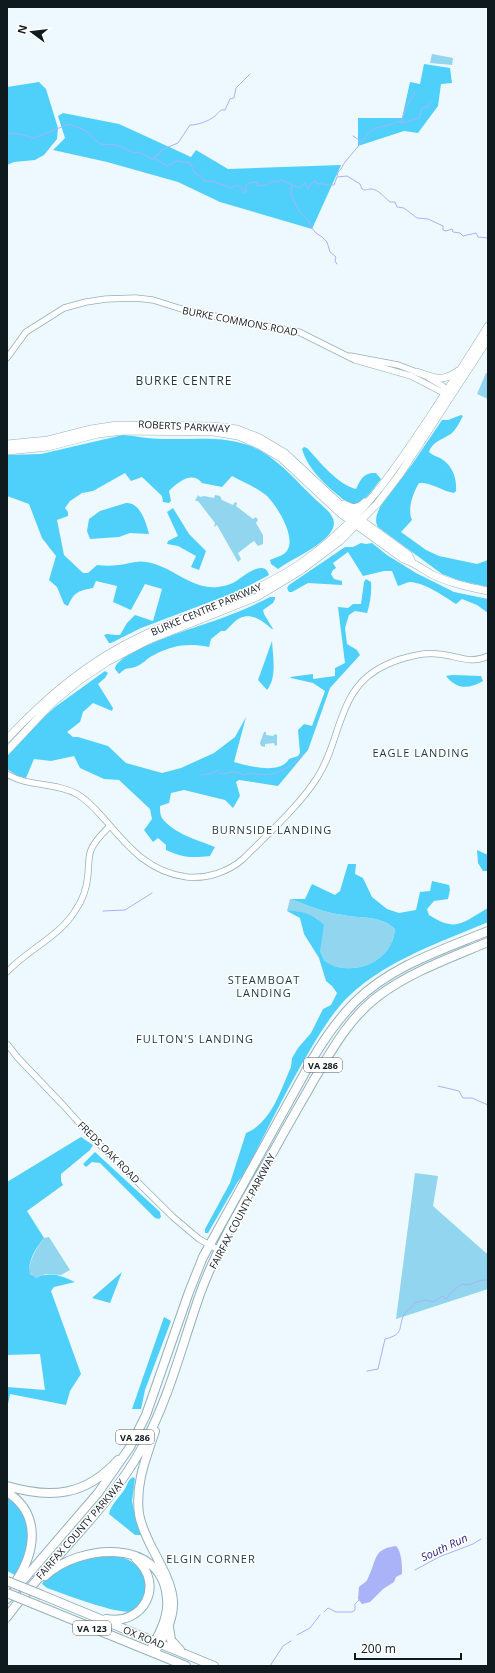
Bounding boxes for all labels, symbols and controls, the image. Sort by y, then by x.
north arrow [12,12,52,52]
text: N [13,23,30,36]
street label: BURKE COMMONS ROAD [181,303,299,339]
district label: BURKE CENTRE [136,372,232,389]
street label: ROBERTS PARKWAY [138,417,230,435]
street label: BURKE CENTRE PARKWAY [148,579,264,639]
district label: EAGLE LANDING [372,745,470,760]
district label: BURNSIDE LANDING [212,822,332,837]
district label: STEAMBOAT LANDING [228,972,300,1000]
district label: FULTON'S LANDING [136,1031,254,1046]
road number: VA 286 [304,1058,342,1072]
street label: FREDS OAK ROAD [75,1118,143,1186]
street label: FAIRFAX COUNTY PARKWAY [206,1151,279,1271]
road number: VA 286 [116,1430,154,1444]
street label: FAIRFAX COUNTY PARKWAY [33,1476,128,1582]
water label: South Run [418,1530,470,1564]
district label: ELGIN CORNER [166,1551,256,1566]
road number: VA 123 [73,1621,111,1635]
street label: OX ROAD [121,1622,167,1652]
scale bar [355,1635,461,1661]
text: 200 m [361,1640,396,1657]

